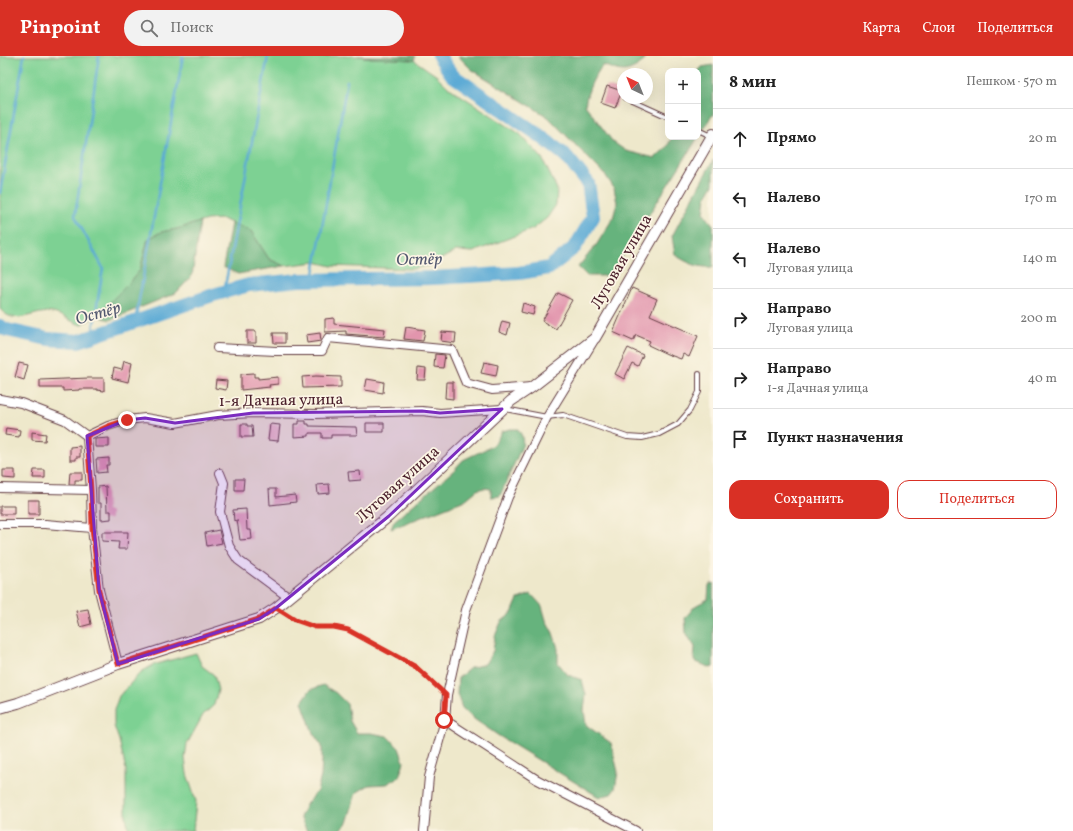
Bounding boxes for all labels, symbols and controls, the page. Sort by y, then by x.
search box [124,10,404,46]
text: Pinpoint [20,15,100,41]
icon: search [138,17,160,39]
text: Поиск [170,18,213,39]
text: Карта [862,19,900,38]
text: Слои [922,19,955,38]
text: Поделиться [977,19,1053,38]
north arrow [617,68,653,104]
map controls [665,68,701,140]
button: + [665,68,701,104]
text: 8 мин [729,71,776,94]
text: Пешком · 570 m [966,73,1057,91]
button: − [665,104,701,140]
icon: ahead [729,128,751,150]
text: Прямо [767,128,816,149]
text: 20 m [1028,130,1057,148]
icon: left [729,188,751,210]
text: Налево [767,188,821,209]
text: 170 m [1024,190,1057,208]
street label: Луговая улица [586,211,658,313]
text: Налево [767,239,821,260]
water label: Остёр [396,248,442,272]
icon: left [729,248,751,270]
text: 140 m [1023,250,1057,268]
text: Луговая улица [767,260,853,278]
water label: Остёр [73,297,123,331]
text: Направо [767,299,831,320]
icon: right [729,308,751,330]
text: 200 m [1020,310,1057,328]
text: Луговая улица [767,320,853,338]
text: Направо [767,359,831,380]
icon: right [729,368,751,390]
text: 40 m [1028,370,1057,388]
text: 1-я Дачная улица [767,380,868,398]
street label: 1-я Дачная улица [218,389,344,413]
route end [118,411,136,429]
icon: arrive [729,428,751,450]
text: Пункт назначения [767,428,903,449]
street label: Луговая улица [351,441,445,529]
button: Сохранить [729,480,889,519]
button: Поделиться [897,480,1057,519]
route start [435,711,453,729]

